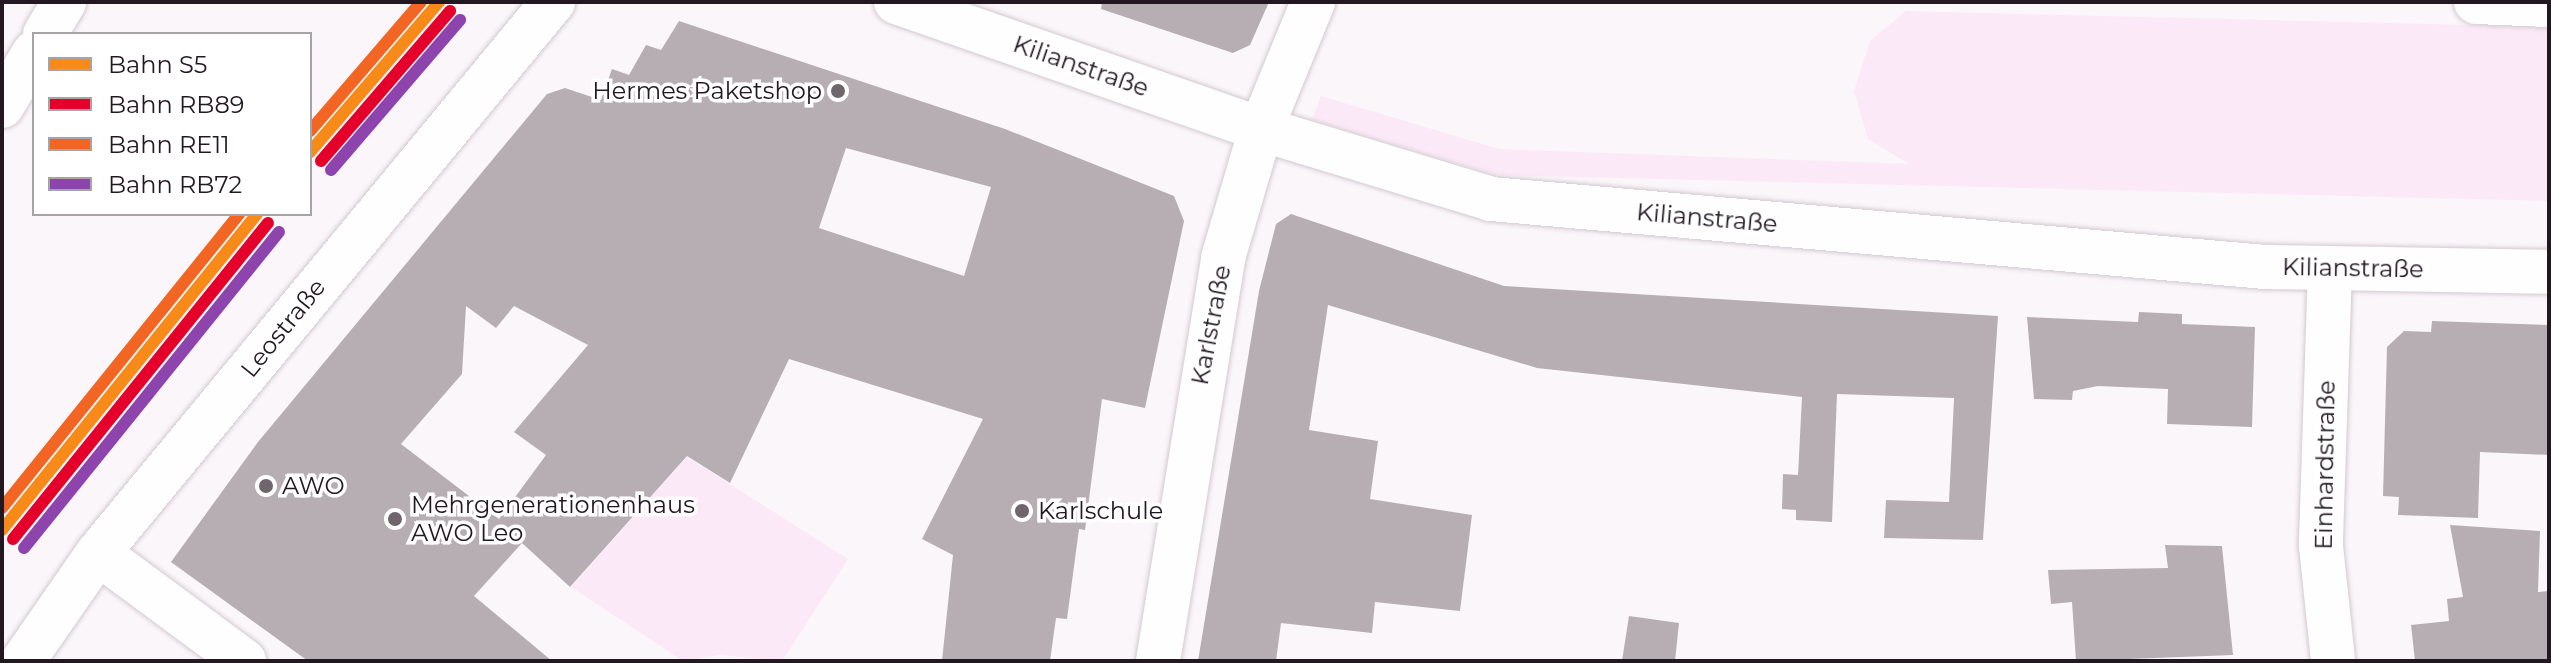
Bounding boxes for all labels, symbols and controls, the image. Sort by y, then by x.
street label: Kilianstraße [1009,29,1153,103]
legend [32,32,312,216]
text: Bahn S5 [108,50,207,79]
place label: Hermes Paketshop [592,77,822,105]
marker: Hermes Paketshop [829,82,847,100]
text: Bahn RB89 [108,90,244,119]
text: Bahn RE11 [108,130,230,159]
text: Bahn RB72 [108,170,242,199]
street label: Kilianstraße [1635,197,1779,239]
street label: Kilianstraße [2282,252,2424,284]
street label: Karlstraße [1185,263,1237,387]
street label: Leostraße [235,273,331,383]
street label: Einhardstraße [2309,380,2341,550]
place label: AWO [282,472,345,500]
marker: AWO [257,477,275,495]
place label: Mehrgenerationenhaus AWO Leo [411,491,695,547]
place label: Karlschule [1038,497,1163,525]
marker: Karlschule [1013,502,1031,520]
marker: Mehrgenerationenhaus AWO Leo [386,510,404,528]

